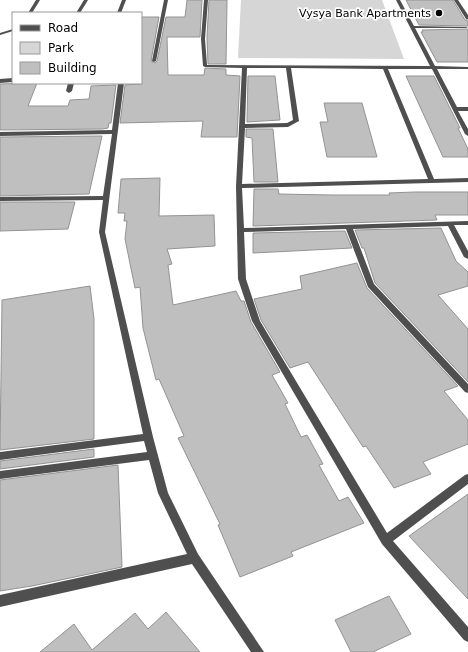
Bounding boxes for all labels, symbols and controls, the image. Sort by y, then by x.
place label: Vysya Bank Apartments [299,7,431,20]
marker: Vysya Bank Apartments [434,8,444,18]
legend [12,12,142,84]
text: Road [48,21,78,35]
text: Park [48,41,74,55]
text: Building [48,61,97,75]

